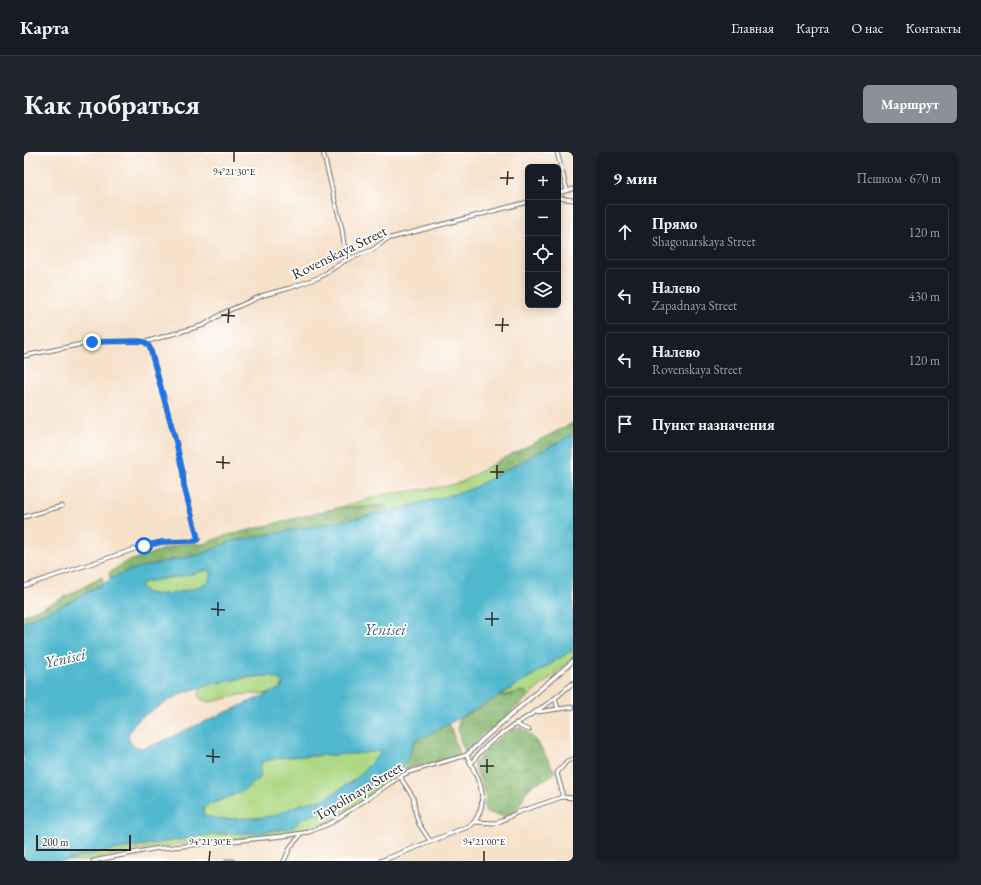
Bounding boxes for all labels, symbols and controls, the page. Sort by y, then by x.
text: Карта [20,15,69,40]
text: Главная [731,19,774,37]
text: Карта [796,19,829,37]
text: О нас [851,19,883,37]
text: Контакты [905,19,961,37]
button: Маршрут [863,85,957,123]
text: Как добраться [24,86,200,122]
map controls [525,164,561,308]
button: + [525,164,561,200]
text: 94°21'30"E [213,165,256,178]
text: 9 мин [613,167,657,189]
text: Пешком · 670 m [857,170,941,187]
button: − [525,200,561,236]
text: Прямо [652,214,697,233]
street label: Rovenskaya Street [288,221,390,283]
icon: ahead [614,221,636,243]
text: 120 m [909,224,940,241]
text: Shagonarskaya Street [652,233,756,250]
button: locate [525,236,561,272]
button: layers [525,272,561,308]
text: Налево [652,278,700,297]
icon: left [614,285,636,307]
text: 430 m [909,288,940,305]
text: Zapadnaya Street [652,297,737,314]
route end [83,333,101,351]
text: Налево [652,342,700,361]
icon: left [614,349,636,371]
text: 120 m [909,352,940,369]
text: Rovenskaya Street [652,361,742,378]
icon: arrive [614,413,636,435]
text: Пункт назначения [652,415,775,434]
route start [135,537,153,555]
water label: Yenisei [364,619,407,640]
water label: Yenisei [43,643,89,673]
street label: Topolinaya Street [310,757,406,825]
scale bar [36,833,131,852]
text: 200 m [42,835,69,849]
text: 94°21'30"E [189,835,232,848]
text: 94°21'00"E [463,835,506,848]

